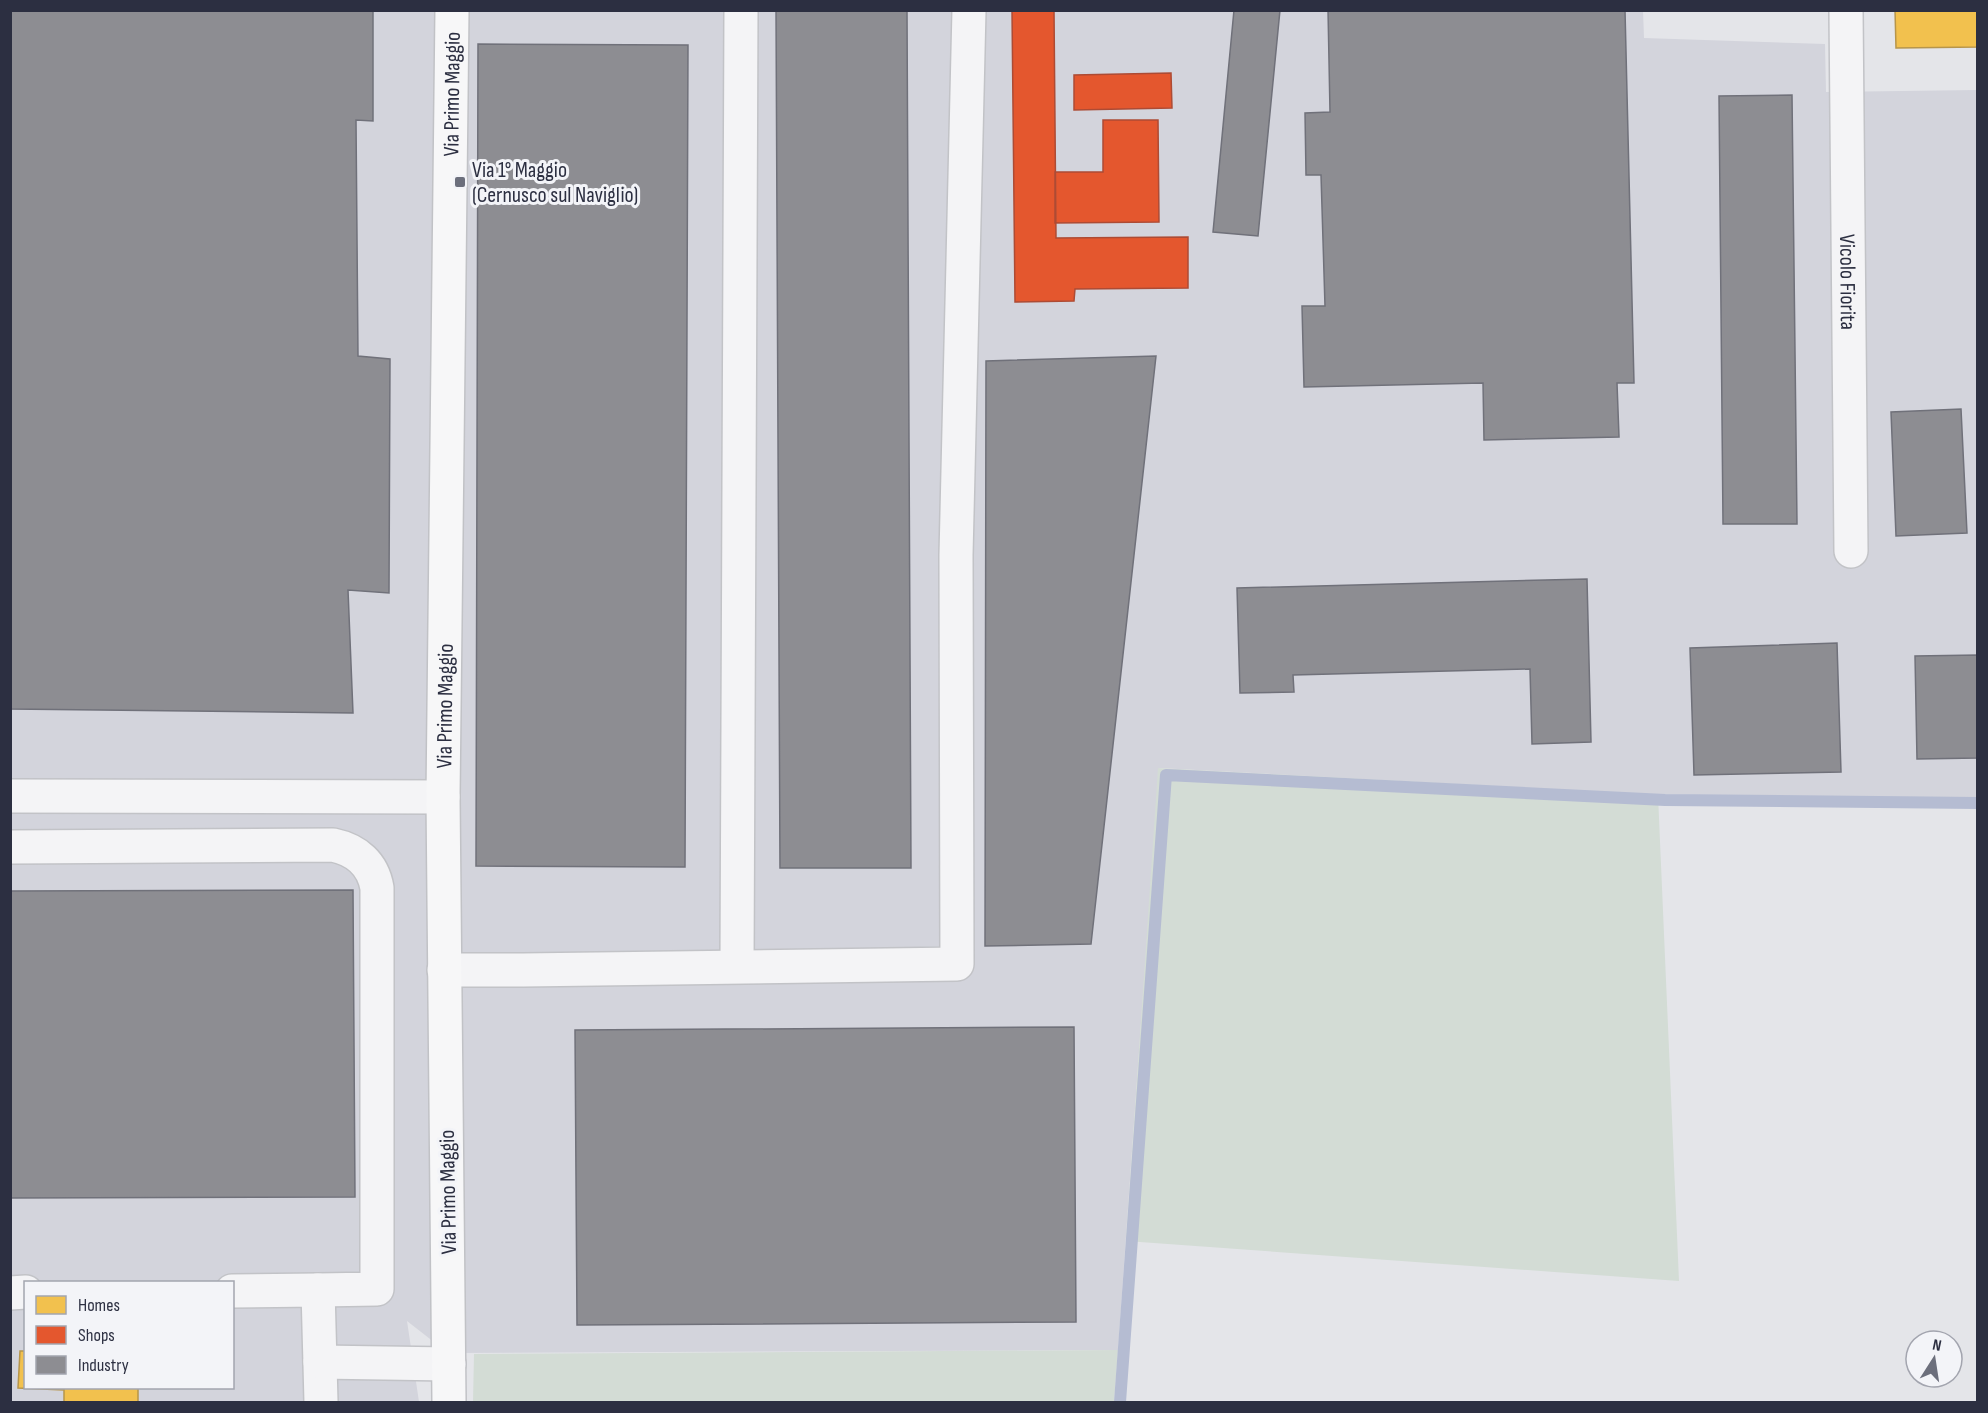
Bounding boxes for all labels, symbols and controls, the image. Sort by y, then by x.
street label: Via Primo Maggio [438,32,467,157]
place label: Via 1° Maggio (Cernusco sul Naviglio) [472,157,638,209]
marker: Via 1° Maggio (Cernusco sul Naviglio) [453,175,467,189]
street label: Vicolo Fiorita [1833,234,1861,330]
street label: Via Primo Maggio [431,643,460,769]
street label: Via Primo Maggio [434,1129,463,1255]
legend [24,1281,234,1389]
text: Homes [78,1295,120,1316]
text: Shops [78,1325,115,1346]
north arrow [1904,1329,1964,1389]
text: N [1931,1336,1943,1356]
text: Industry [78,1355,129,1376]

